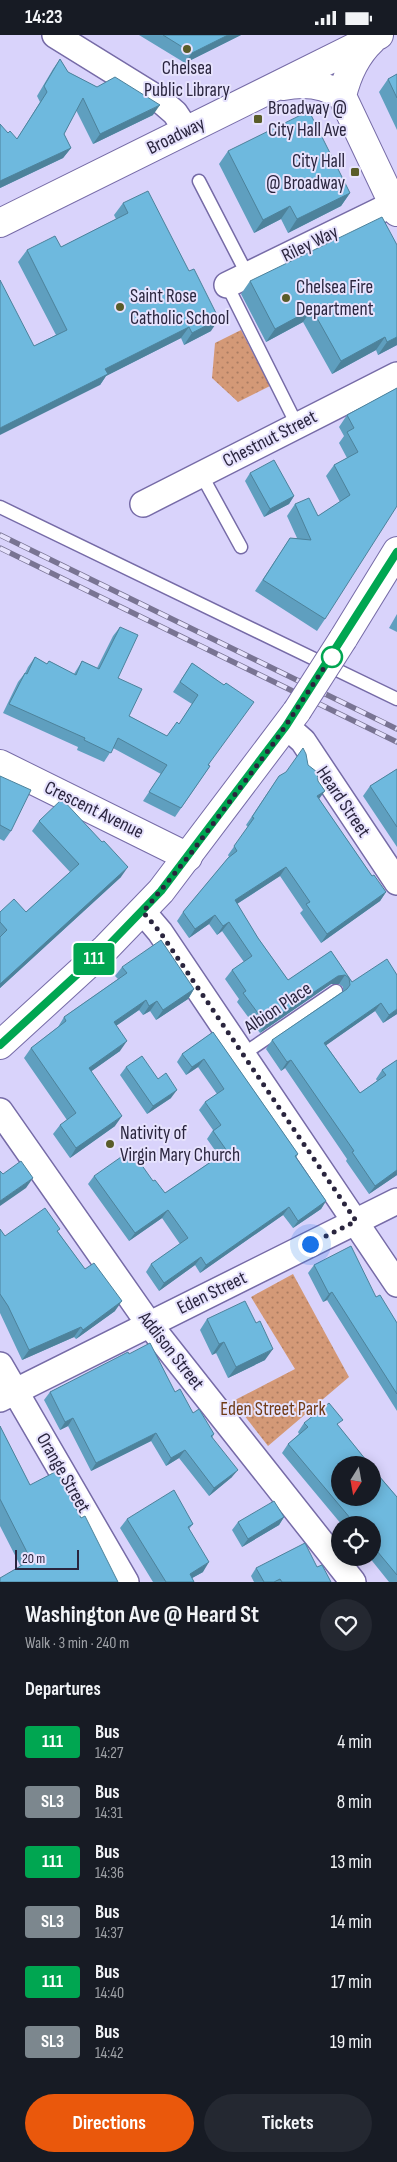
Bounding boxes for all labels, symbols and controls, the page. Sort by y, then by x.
text: 14:23 [25,6,63,29]
marker: Chelsea Public Library [181,43,193,55]
place label: Chelsea Public Library [144,57,231,102]
place label: Broadway @ City Hall Ave [268,97,347,142]
street label: Broadway [143,112,209,160]
marker: Broadway @ City Hall Ave [252,113,264,125]
place label: City Hall @ Broadway [266,150,346,195]
marker: City Hall @ Broadway [349,166,361,178]
street label: Riley Way [278,220,343,268]
place label: Chelsea Fire Department [296,276,374,321]
place label: Saint Rose Catholic School [130,285,229,330]
marker: Chelsea Fire Department [280,292,292,304]
marker: Saint Rose Catholic School [114,301,126,313]
street label: Chestnut Street [219,405,321,473]
unlabelled marker [321,646,343,668]
street label: Heard Street [311,762,375,842]
street label: Crescent Avenue [41,776,147,844]
line badge: 111 [65,943,123,975]
text: 111 [83,948,105,969]
street label: Albion Place [239,977,316,1039]
place label: Nativity of Virgin Mary Church [120,1122,240,1167]
marker: Nativity of Virgin Mary Church [104,1138,116,1150]
your location [298,1232,323,1257]
street label: Eden Street [173,1266,251,1320]
street label: Addison Street [133,1306,209,1395]
park label: Eden Street Park [220,1398,326,1421]
street label: Orange Street [31,1429,95,1517]
north arrow [331,1456,381,1506]
map controls [331,1456,381,1566]
button: locate [331,1516,381,1566]
scale bar [15,1547,79,1570]
text: 20 m [22,1550,45,1567]
button: heart [320,1599,372,1651]
text: Washington Ave @ Heard St [25,1600,259,1629]
text: Walk · 3 min · 240 m [25,1634,129,1653]
text: Departures [25,1678,101,1701]
text: Bus [95,1721,120,1744]
text: 111 [42,1731,63,1752]
text: 4 min [337,1731,372,1754]
text: 14:27 [95,1744,123,1763]
text: Bus [95,1781,120,1804]
text: SL3 [41,1791,64,1812]
text: 8 min [337,1791,372,1814]
text: 14:31 [95,1804,123,1823]
text: Bus [95,1841,120,1864]
text: 111 [42,1851,63,1872]
text: 13 min [331,1851,372,1874]
text: 14:36 [95,1864,124,1883]
text: Bus [95,1901,120,1924]
text: SL3 [41,1911,64,1932]
text: 14 min [331,1911,372,1934]
text: 14:37 [95,1924,123,1943]
text: Bus [95,1961,120,1984]
text: 111 [42,1971,63,1992]
text: 17 min [331,1971,372,1994]
text: 14:40 [95,1984,124,2003]
text: Bus [95,2021,120,2044]
text: SL3 [41,2031,64,2052]
text: 19 min [330,2031,372,2054]
text: 14:42 [95,2044,124,2063]
button: Directions [25,2094,194,2152]
button: Tickets [204,2094,372,2152]

